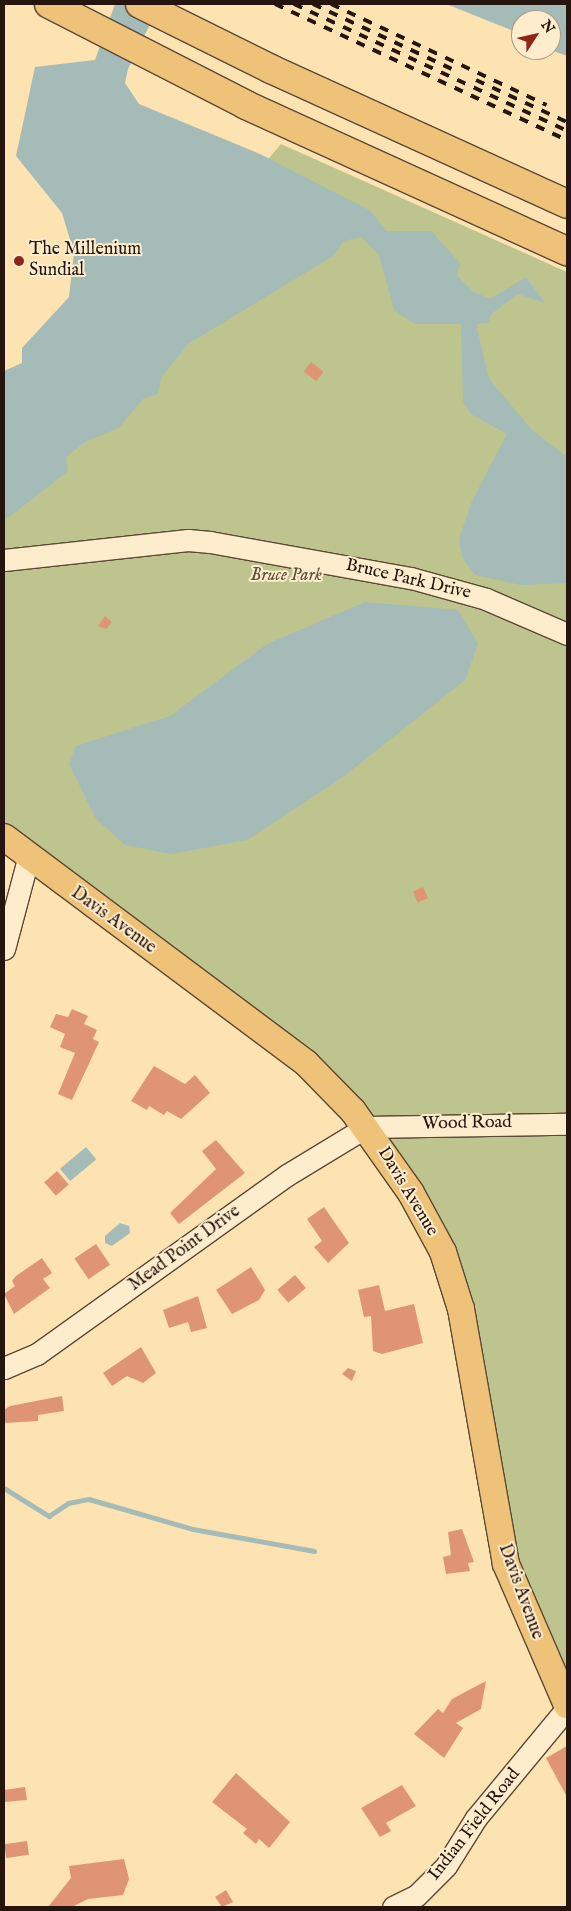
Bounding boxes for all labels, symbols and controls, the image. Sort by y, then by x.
north arrow [511,10,561,60]
text: N [537,17,558,37]
place label: The Millenium Sundial [29,240,141,282]
marker: The Millenium Sundial [13,255,25,267]
street label: Bruce Park Drive [343,555,473,605]
park label: Bruce Park [250,565,322,587]
street label: Davis Avenue [66,883,160,959]
street label: Wood Road [422,1112,512,1136]
street label: Davis Avenue [372,1144,442,1240]
street label: Mead Point Drive [125,1201,245,1297]
street label: Davis Avenue [493,1541,547,1643]
street label: Indian Field Road [424,1765,526,1885]

